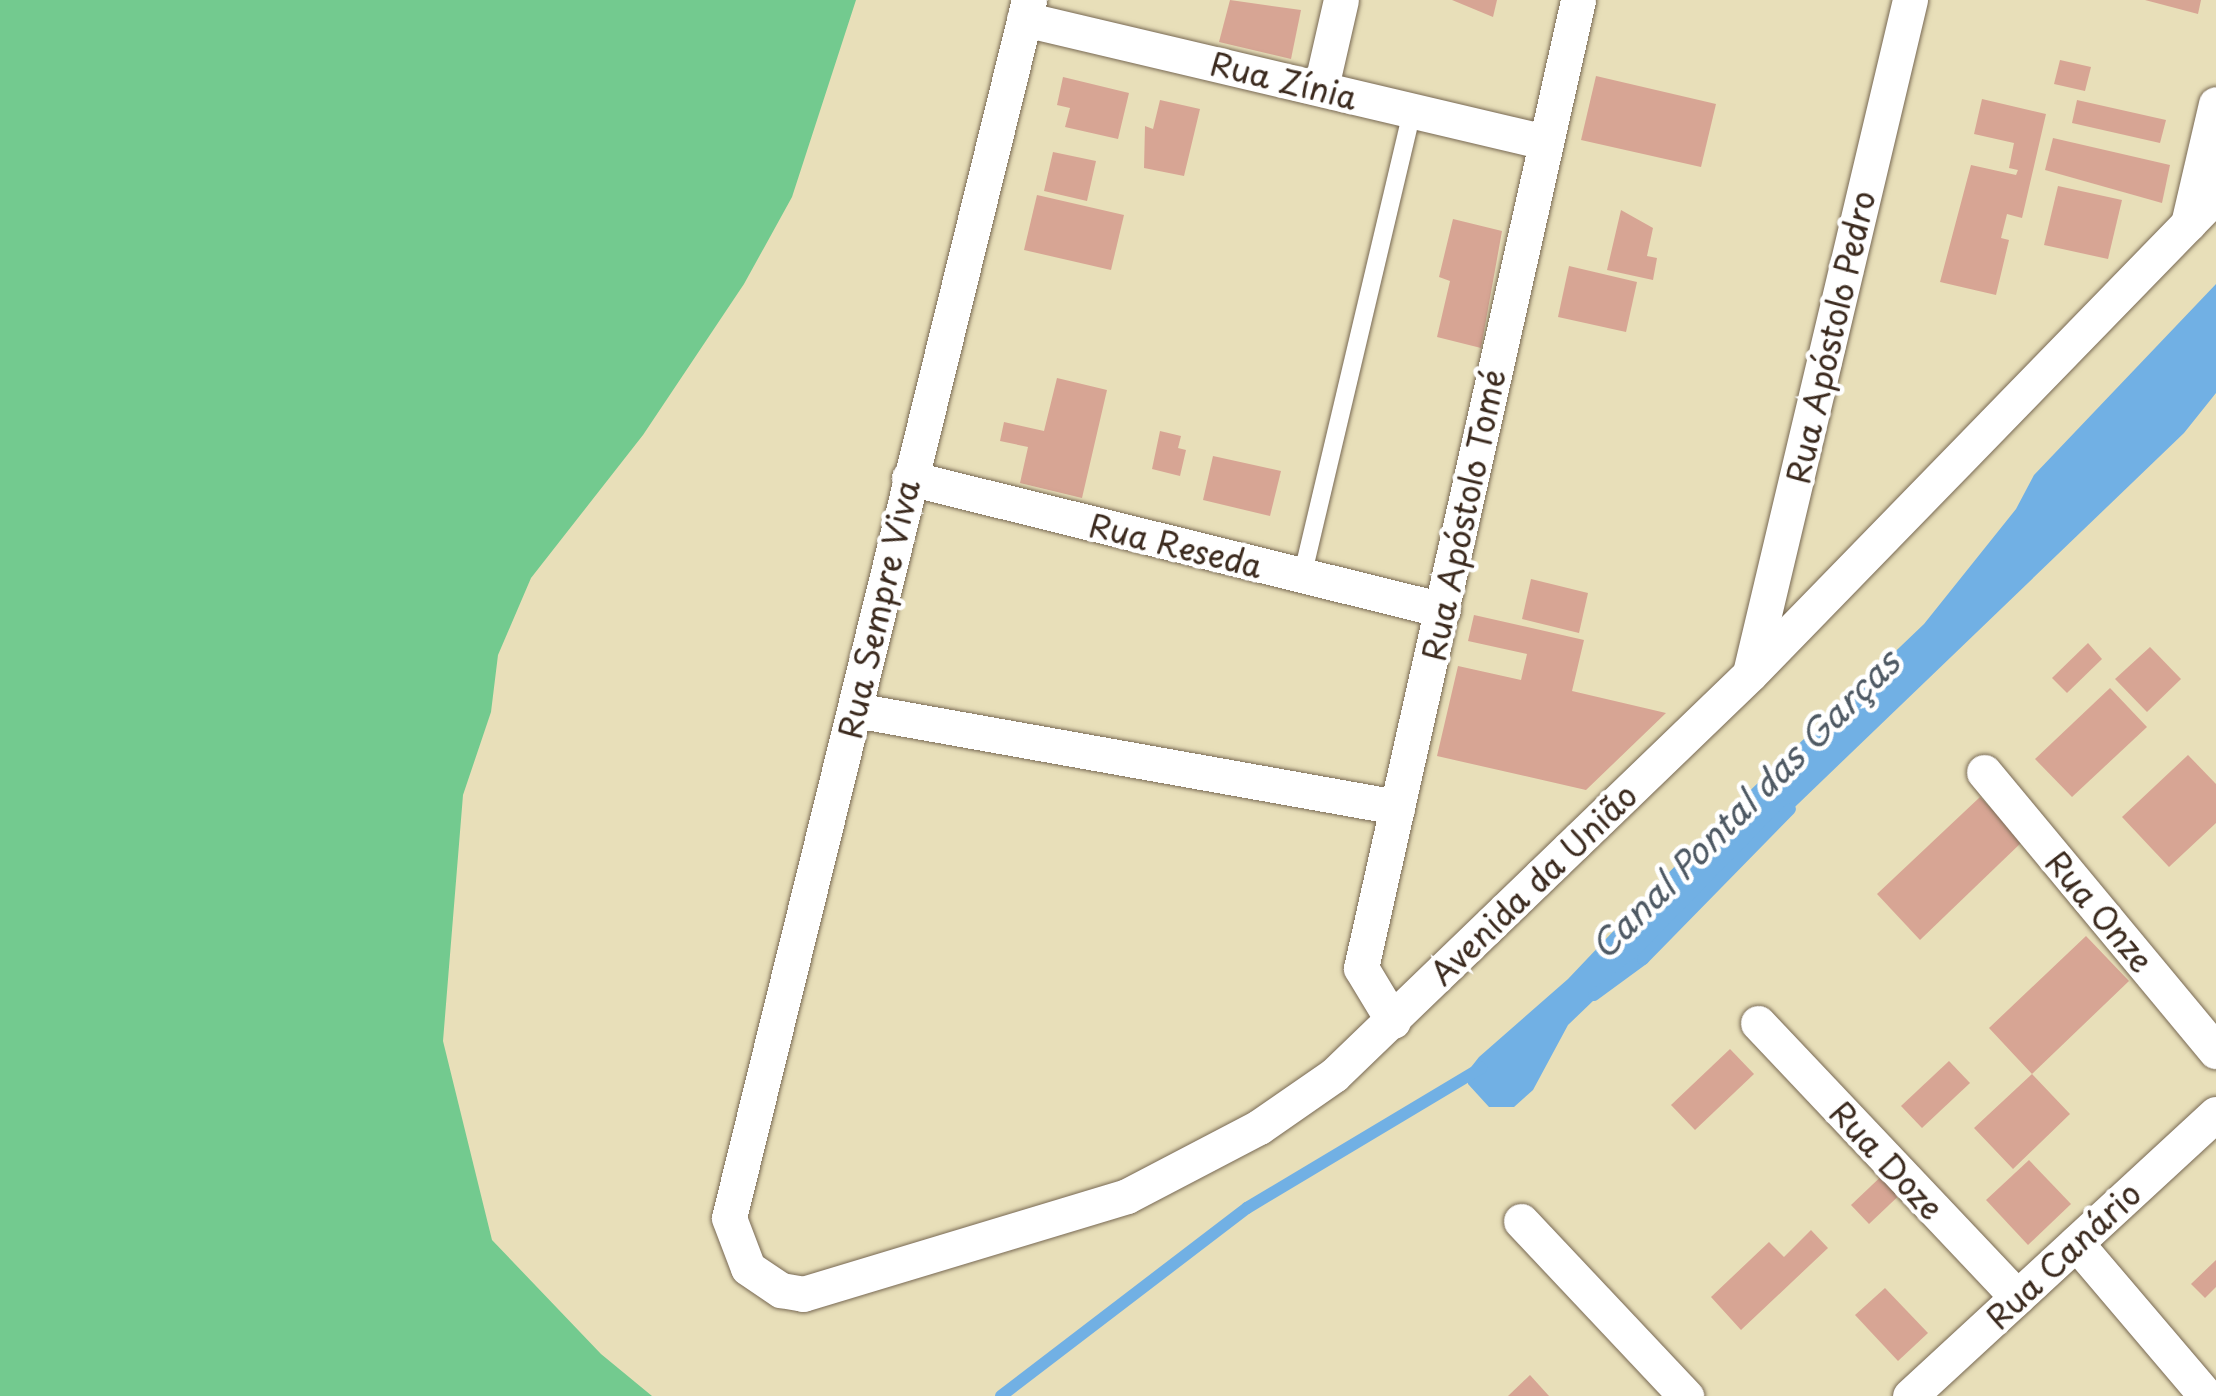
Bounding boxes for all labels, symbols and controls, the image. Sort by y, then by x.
street label: Rua Zínia [1206,43,1362,117]
street label: Rua Apóstolo Pedro [1777,185,1883,489]
street label: Rua Apóstolo Tomé [1413,365,1513,665]
street label: Rua Sempre Viva [829,474,927,744]
street label: Rua Reseda [1085,505,1267,585]
water label: Canal Pontal das Garças [1580,640,1908,968]
street label: Avenida da União [1422,776,1644,992]
street label: Rua Onze [2038,842,2162,980]
street label: Rua Doze [1822,1092,1952,1228]
street label: Rua Canário [1978,1174,2148,1336]

